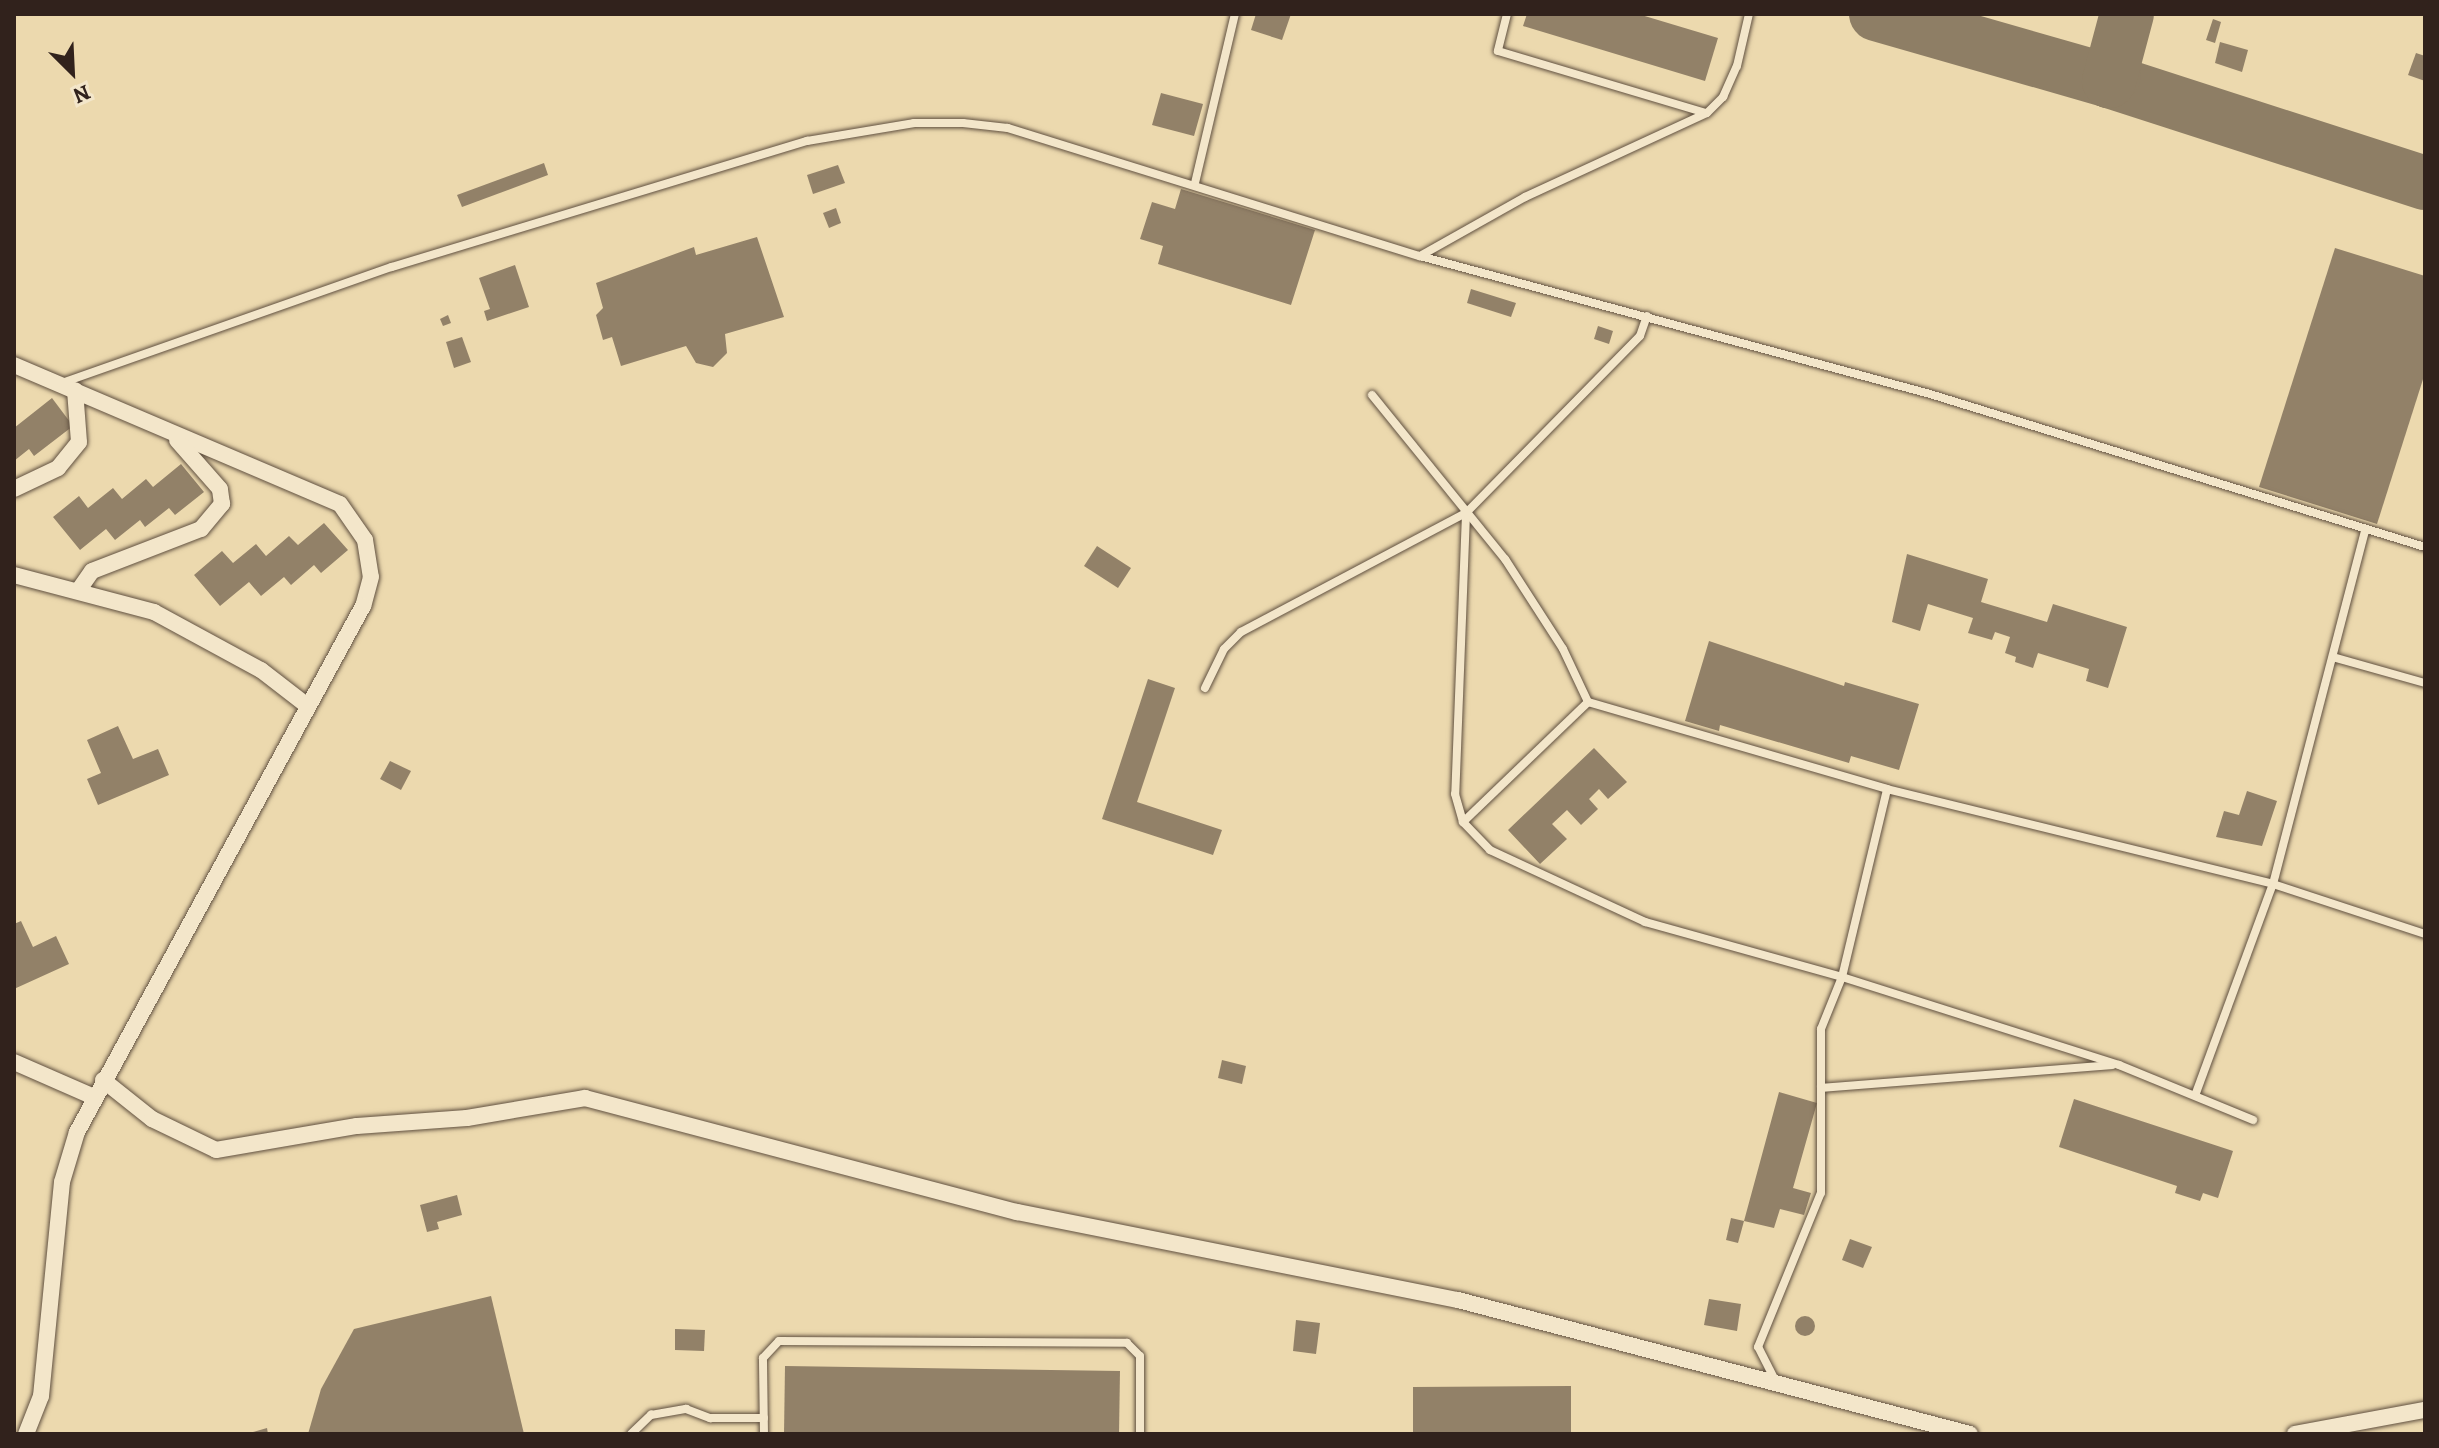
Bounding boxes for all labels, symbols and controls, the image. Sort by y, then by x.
north arrow [32,32,112,112]
text: N [68,77,95,111]

